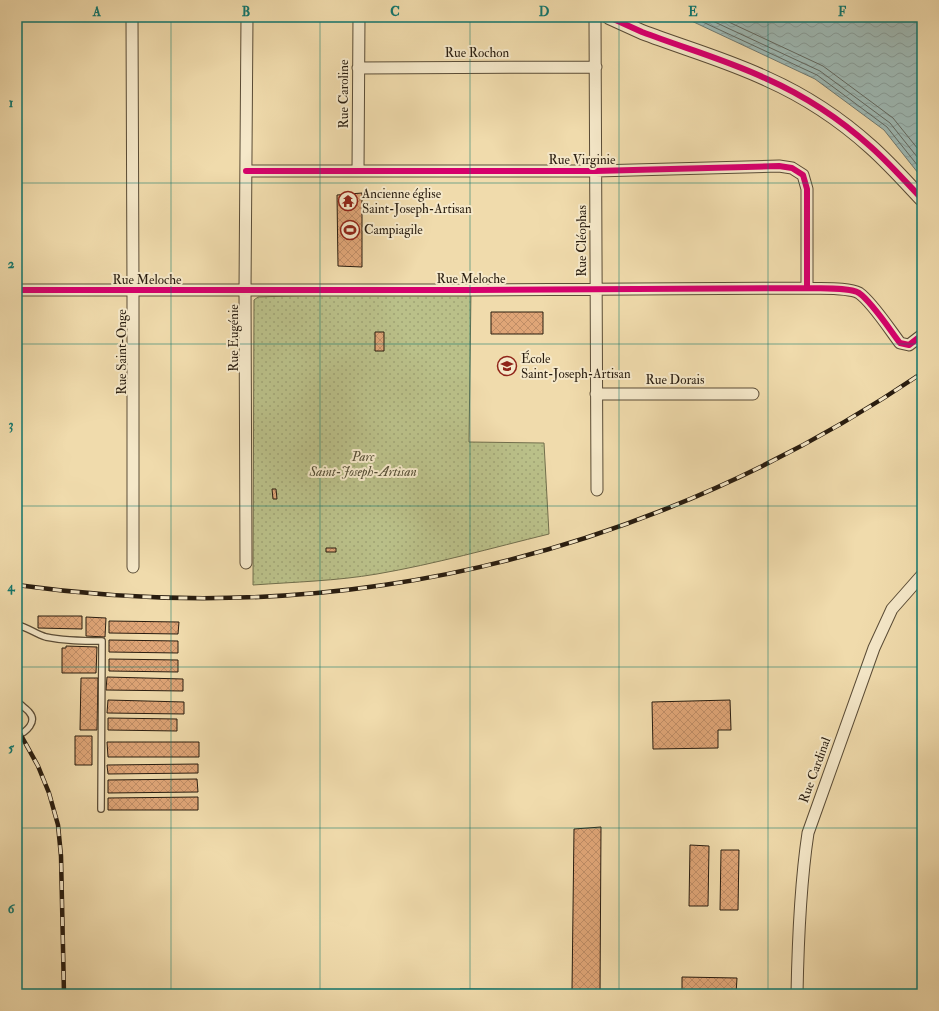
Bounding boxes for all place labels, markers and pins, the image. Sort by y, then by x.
place label: Ancienne église Saint-Joseph-Artisan [361,186,472,218]
temple icon: Ancienne église Saint-Joseph-Artisan [337,190,359,212]
sports icon: Campiagile [339,219,361,241]
place label: Campiagile [364,222,423,239]
place label: École Saint-Joseph-Artisan [521,350,631,383]
school or university icon: École Saint-Joseph-Artisan [496,355,518,377]

